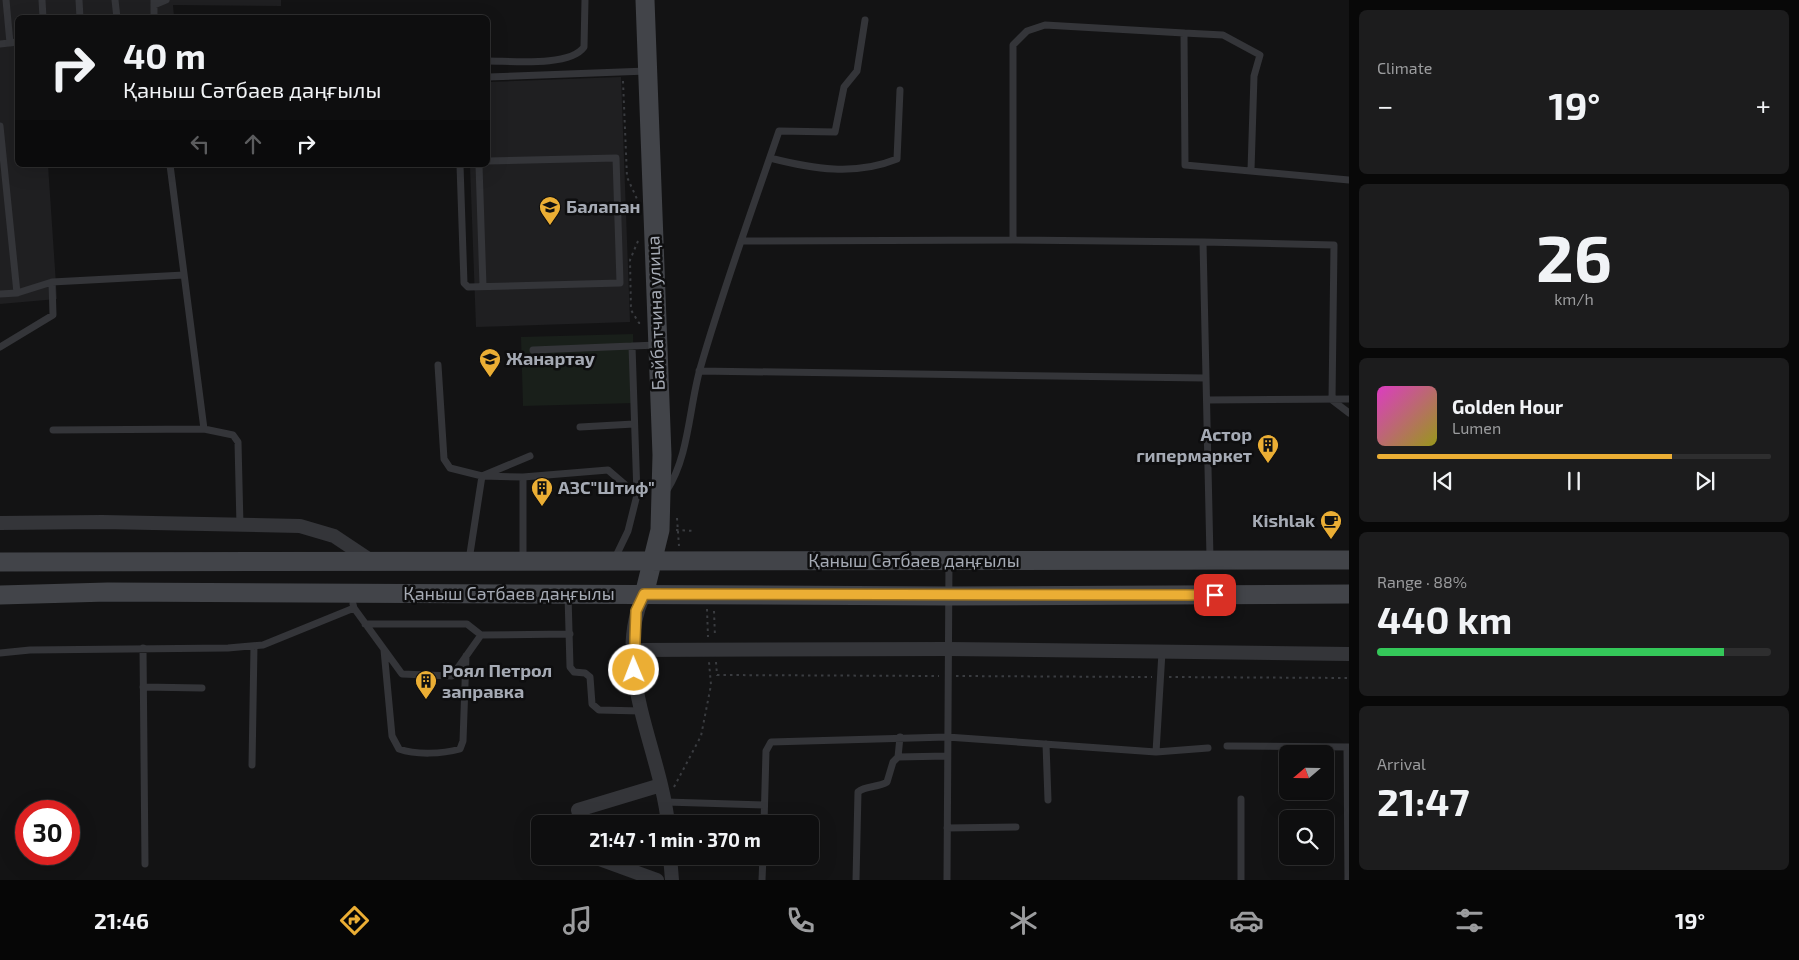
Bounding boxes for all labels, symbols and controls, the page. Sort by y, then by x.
text: 40 m [123,34,206,76]
icon: right [40,35,105,100]
text: Climate [1377,58,1432,77]
text: Қаныш Сәтбаев даңғылы [123,76,381,102]
text: 19° [1549,82,1600,128]
text: − [1377,88,1393,122]
text: + [1756,88,1771,122]
icon: left [186,130,214,158]
icon: ahead [239,130,267,158]
icon: right [292,130,320,158]
school or university icon: Балапан [538,195,562,226]
place label: Балапан [566,195,640,217]
text: 26 [1536,217,1612,295]
street label: Байбатчина улица [641,235,669,391]
text: km/h [1554,289,1594,308]
school or university icon: Жанартау [478,347,502,378]
place label: Жанартау [506,347,596,369]
text: Golden Hour [1452,395,1563,418]
text: Lumen [1452,418,1501,437]
place label: Астор гипермаркет [1136,423,1252,466]
building icon: Астор гипермаркет [1256,433,1280,464]
icon: previous [1429,467,1457,495]
icon: pause [1560,467,1588,495]
icon: next [1691,467,1719,495]
building icon: АЗС"Штиф" [530,476,554,507]
place label: АЗС"Штиф" [558,476,655,498]
place label: Kishlak [1252,509,1315,531]
cafe icon: Kishlak [1319,509,1343,540]
street label: Қаныш Сәтбаев даңғылы [808,549,1020,571]
text: Range · 88% [1377,572,1467,591]
pin [1194,574,1236,616]
icon: arrive [1201,581,1229,609]
street label: Қаныш Сәтбаев даңғылы [403,582,615,604]
text: 440 km [1377,596,1512,642]
position arrow [607,643,659,695]
place label: Роял Петрол заправка [442,659,552,702]
building icon: Роял Петрол заправка [414,669,438,700]
north arrow [1279,745,1334,800]
map controls [1279,745,1334,865]
text: Arrival [1377,754,1426,773]
text: 21:47 [1377,778,1470,824]
speed limit sign: 30 [15,800,80,865]
button: search [1279,810,1334,865]
text: 21:47 · 1 min · 370 m [589,828,761,851]
icon: directions [337,903,372,938]
icon: music [560,903,595,938]
icon: phone [783,903,818,938]
icon: climate [1006,903,1041,938]
icon: car [1229,903,1264,938]
icon: filters [1452,903,1487,938]
text: 21:46 [94,907,149,933]
text: 19° [1675,907,1705,933]

